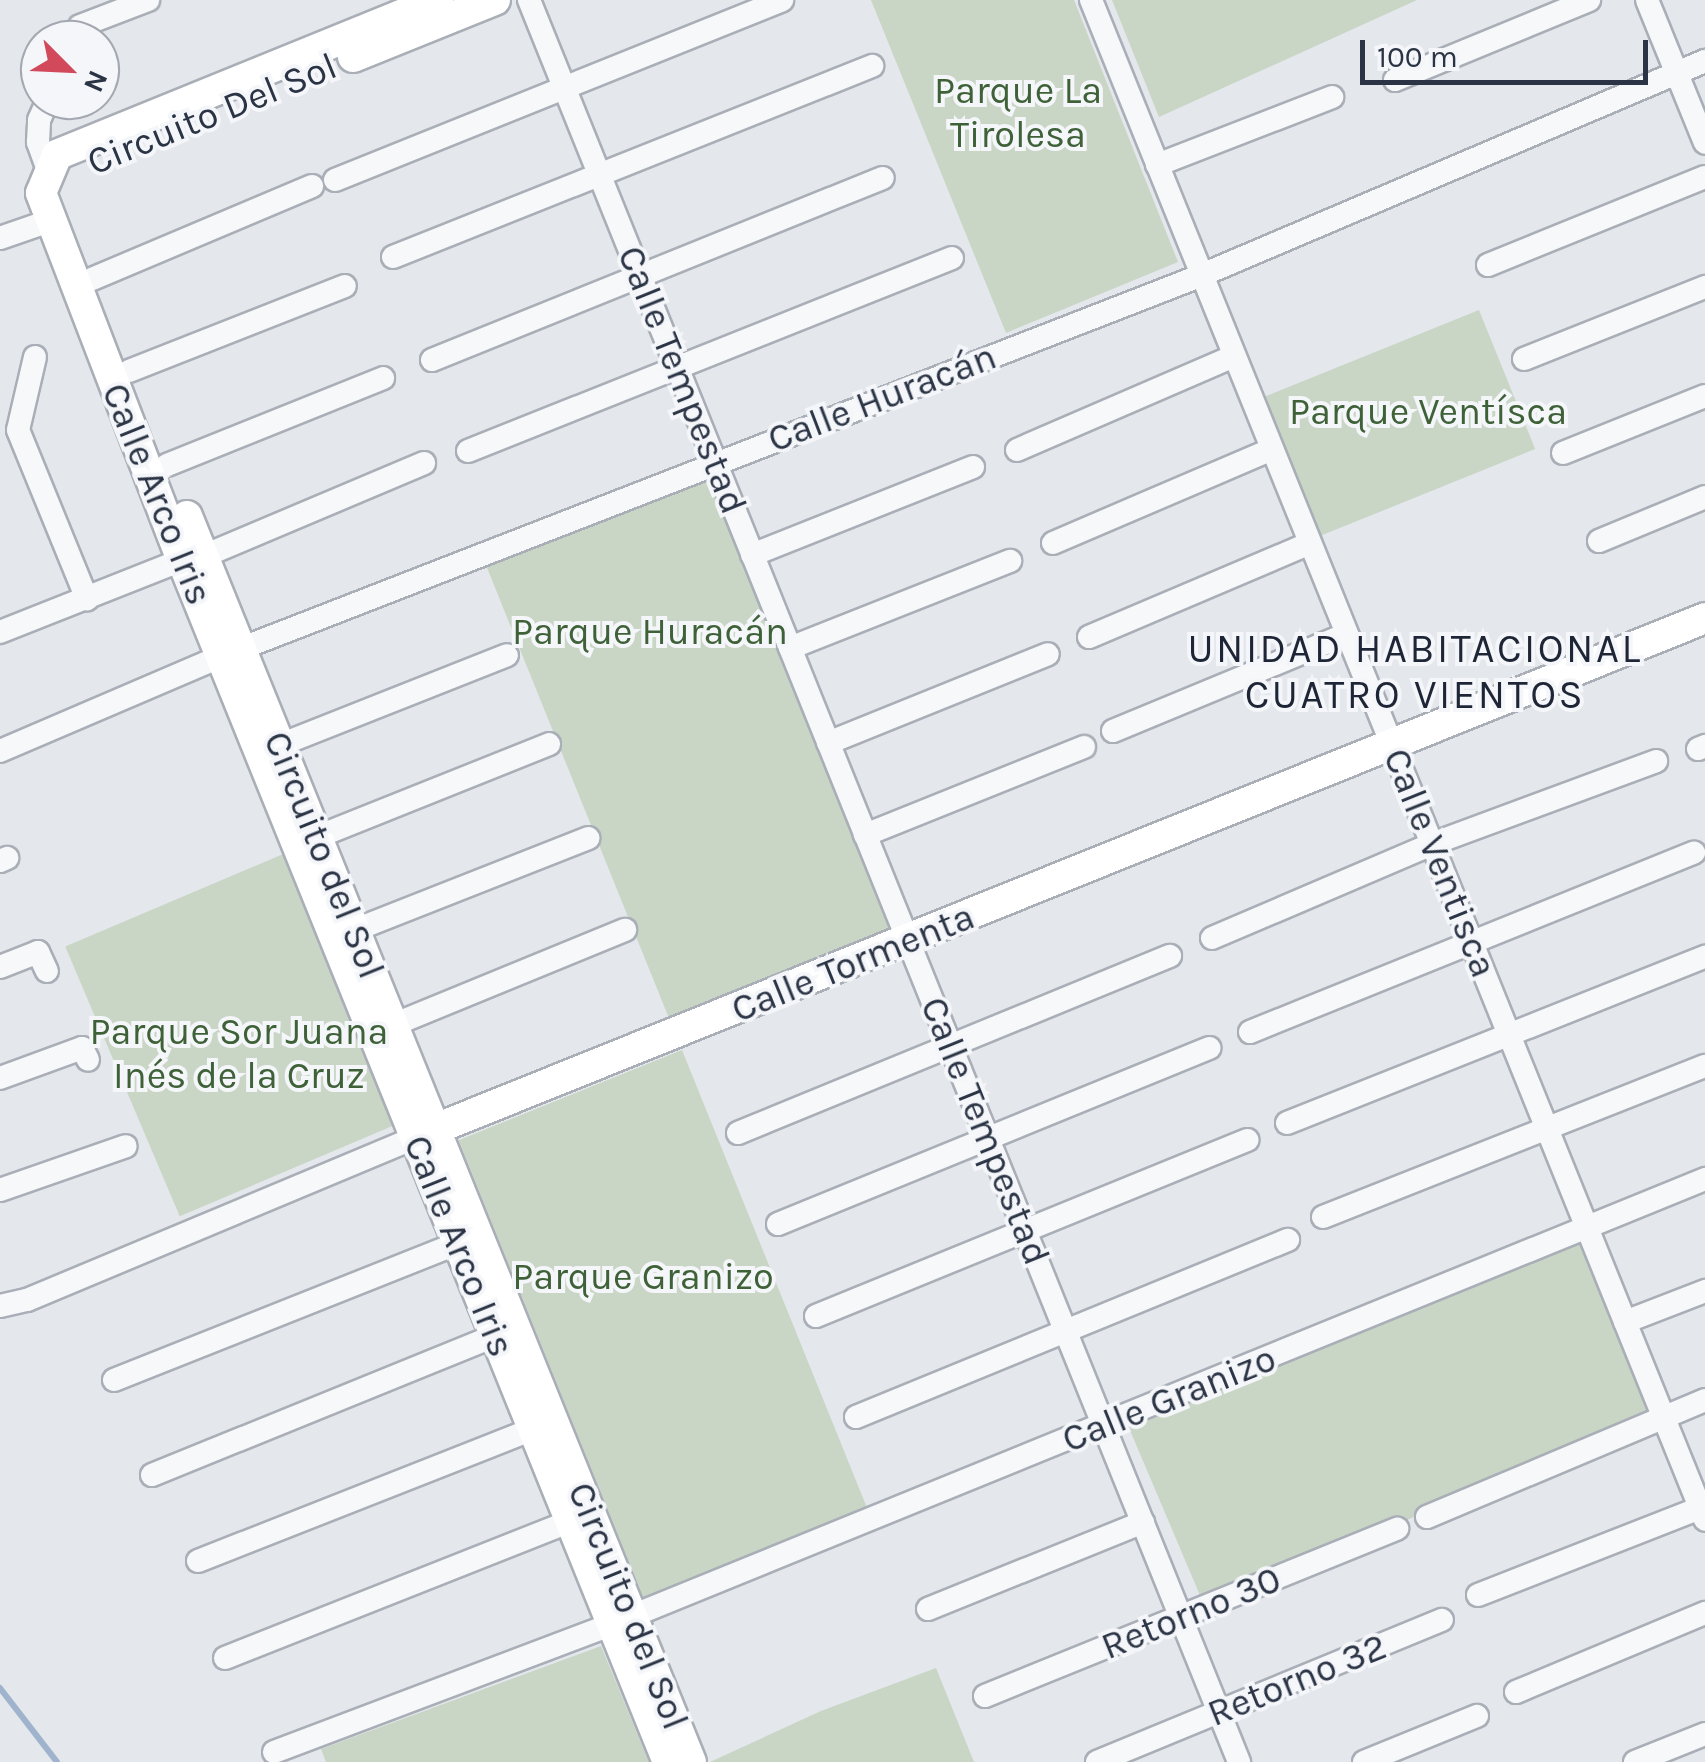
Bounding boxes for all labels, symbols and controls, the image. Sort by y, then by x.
north arrow [20,20,120,120]
scale bar [1365,20,1652,82]
text: 100 m [1377,39,1458,75]
street label: Circuito Del Sol [81,43,343,185]
text: N [77,66,115,97]
park label: Parque La Tirolesa [934,68,1102,157]
street label: Calle Tempestad [608,239,756,521]
street label: Calle Huracán [762,334,1002,462]
street label: Calle Arco Iris [92,377,222,611]
park label: Parque Ventísca [1289,389,1567,435]
park label: Parque Huracán [512,609,788,655]
district label: UNIDAD HABITACIONAL CUATRO VIENTOS [1187,625,1643,719]
street label: Circuito del Sol [254,725,394,985]
street label: Calle Ventisca [1373,742,1507,984]
street label: Calle Tormenta [725,894,981,1032]
street label: Calle Tempestad [911,990,1059,1272]
park label: Parque Sor Juana Inés de la Cruz [89,1009,389,1098]
street label: Calle Arco Iris [394,1129,524,1363]
park label: Parque Granizo [512,1254,774,1300]
street label: Calle Granizo [1056,1335,1282,1463]
street label: Circuito del Sol [558,1476,698,1736]
street label: Retorno 30 [1095,1556,1287,1670]
street label: Retorno 32 [1201,1624,1393,1736]

